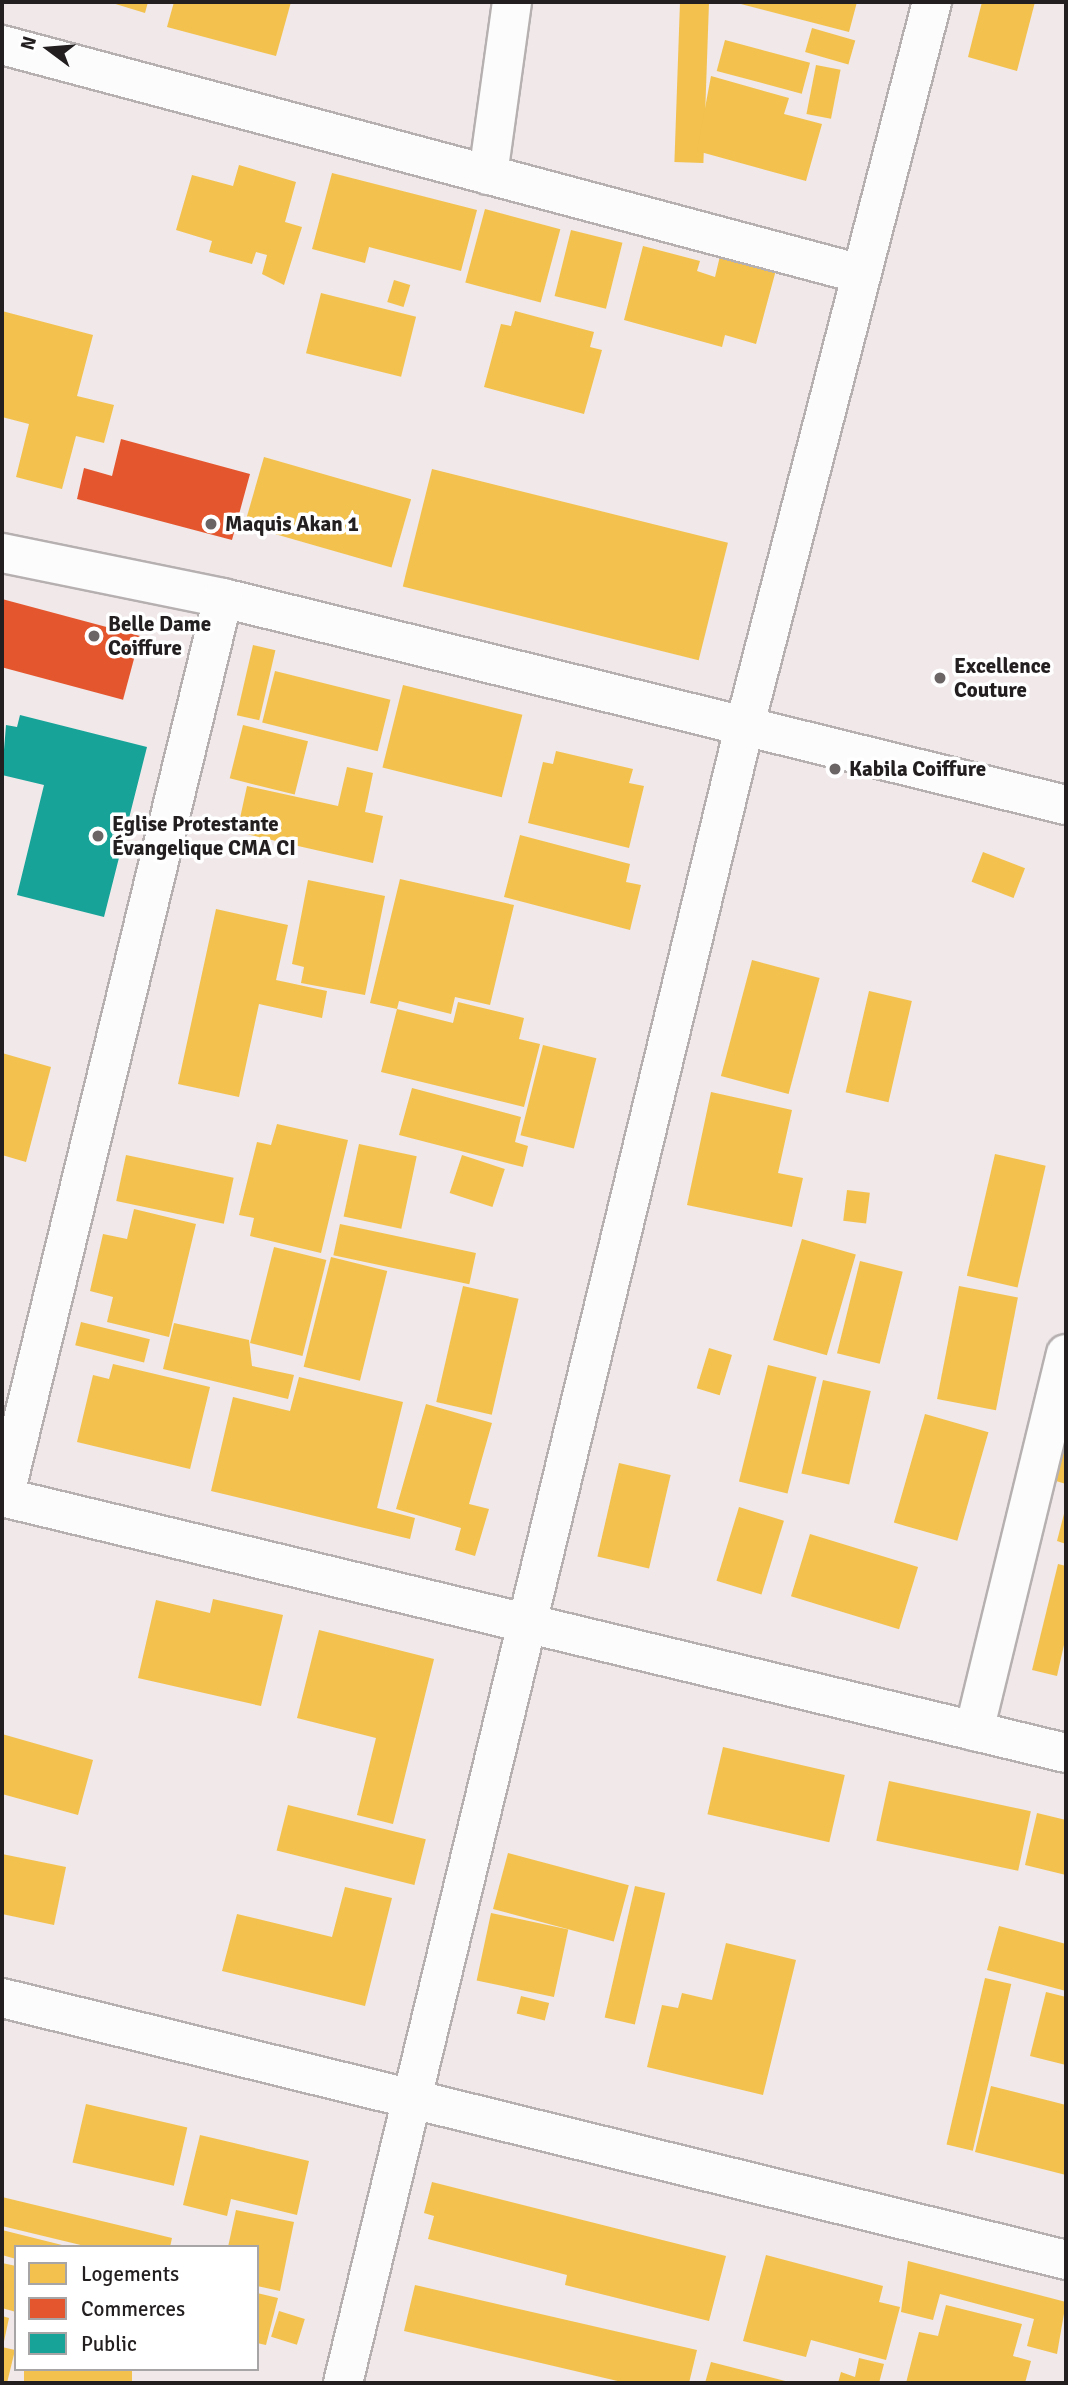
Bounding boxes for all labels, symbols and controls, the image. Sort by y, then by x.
north arrow [14,14,84,84]
text: N [15,34,42,53]
place label: Maquis Akan 1 [225,511,359,537]
marker: Maquis Akan 1 [203,516,219,532]
place label: Belle Dame Coiffure [108,611,211,661]
marker: Belle Dame Coiffure [86,628,102,644]
place label: Excellence Couture [954,653,1051,703]
marker: Excellence Couture [932,670,948,686]
place label: Kabila Coiffure [849,756,986,782]
marker: Kabila Coiffure [827,761,843,777]
place label: Eglise Protestante Évangelique CMA CI [112,811,296,861]
marker: Eglise Protestante Évangelique CMA CI [90,828,106,844]
legend [14,2245,259,2371]
text: Logements [81,2261,179,2287]
text: Commerces [81,2296,185,2322]
text: Public [81,2331,137,2357]

